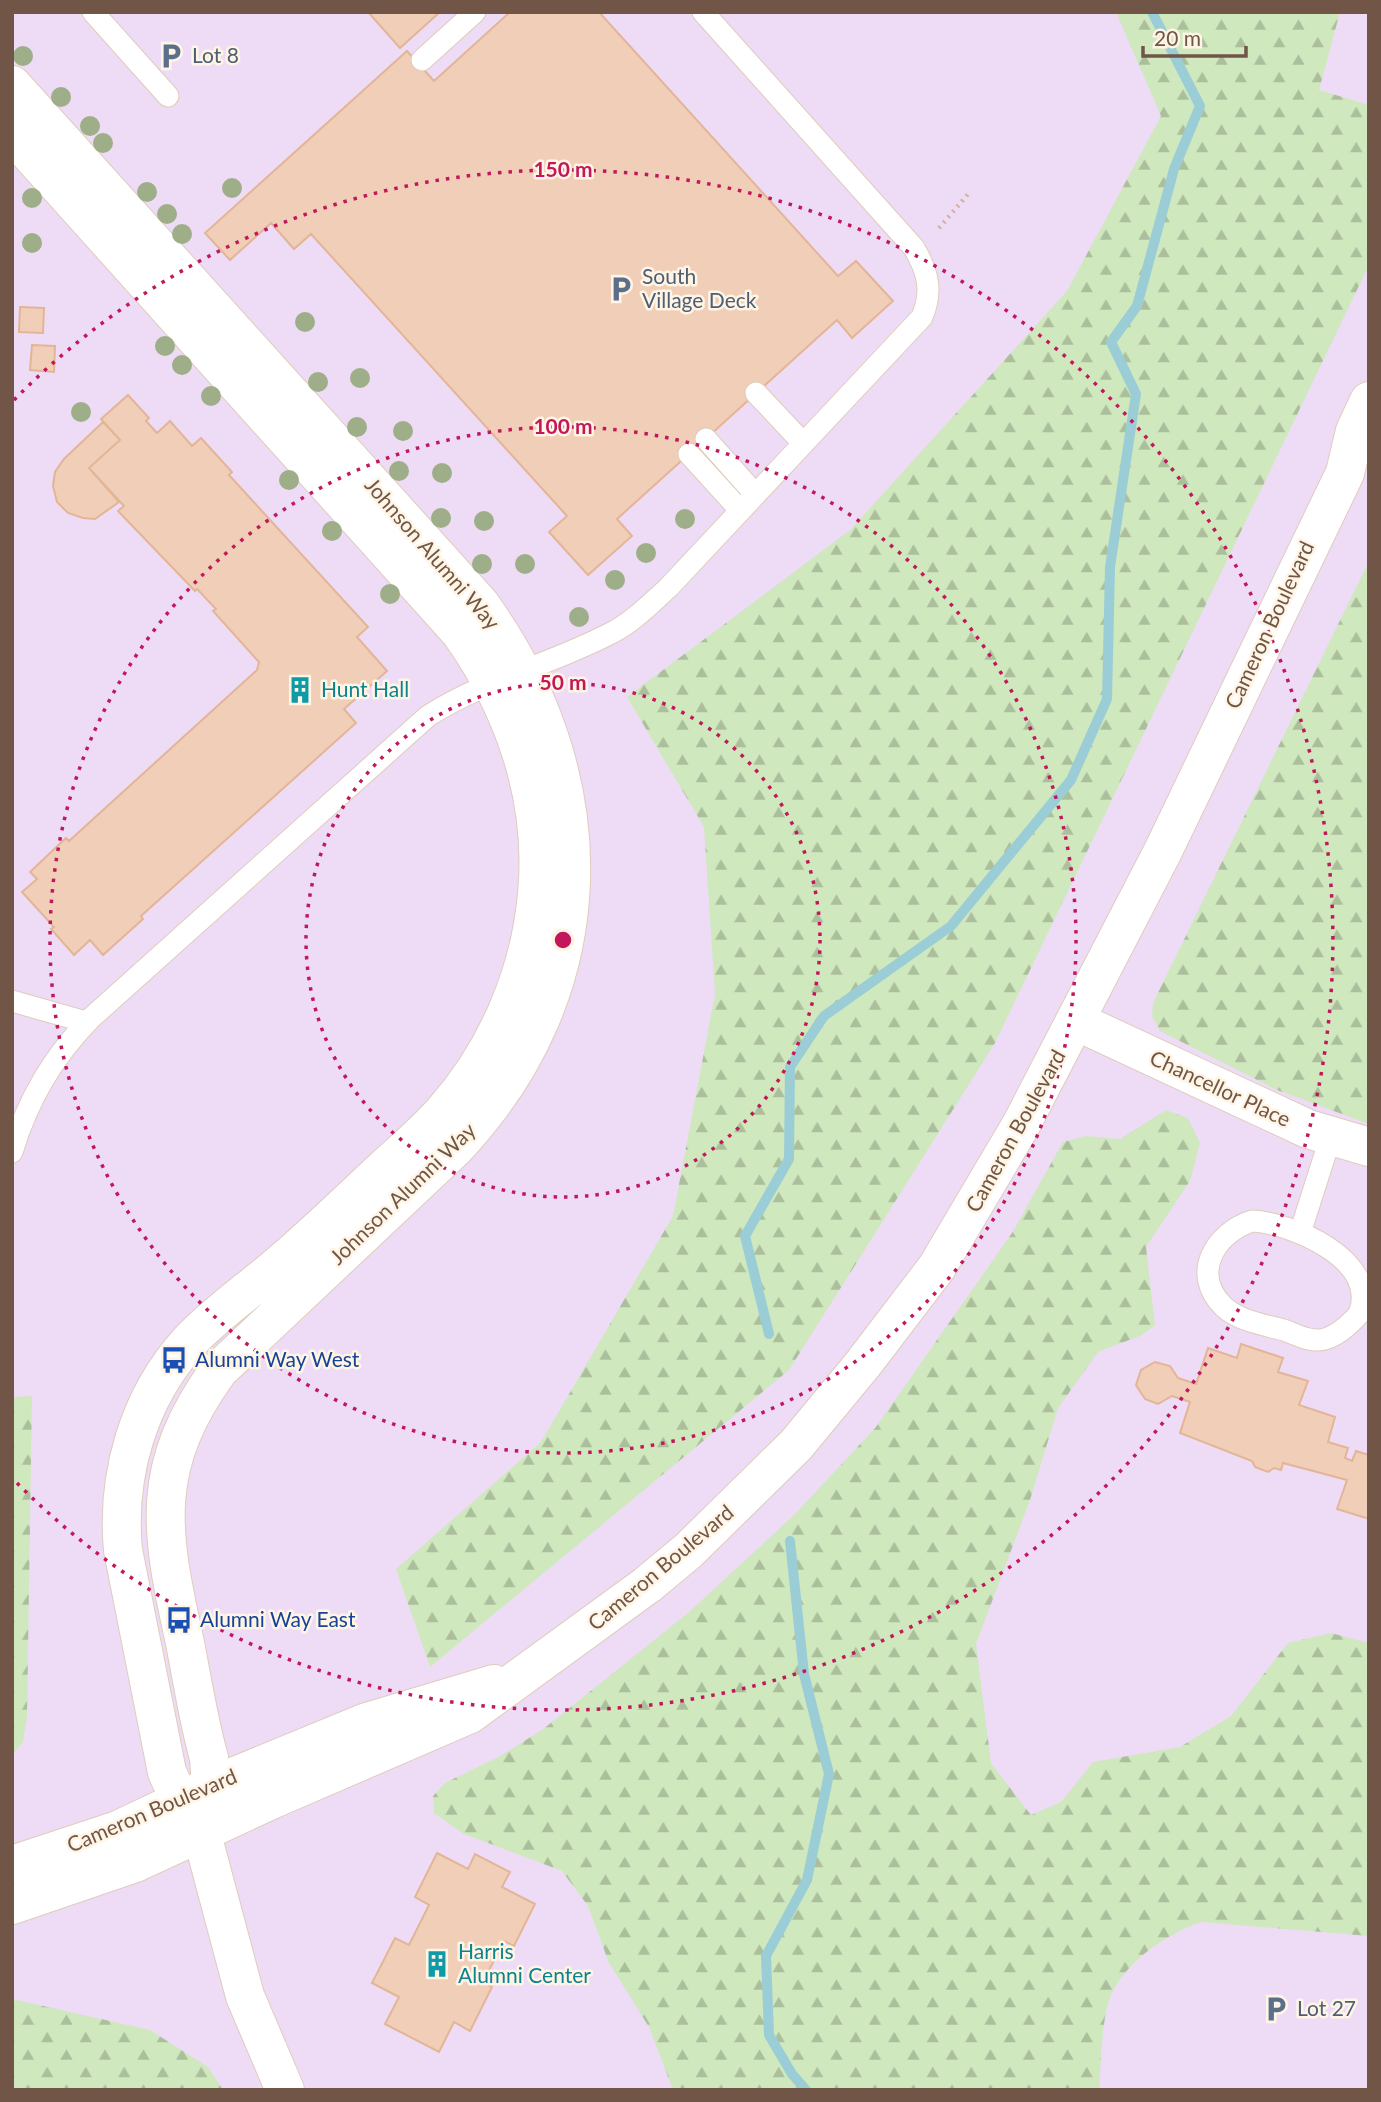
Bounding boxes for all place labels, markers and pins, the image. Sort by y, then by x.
parking icon: Lot 8 [156,41,186,71]
place label: Lot 8 [192,42,239,67]
place label: South Village Deck [642,263,757,312]
parking icon: South Village Deck [606,274,636,304]
building icon: Hunt Hall [285,675,315,705]
place label: Hunt Hall [321,676,409,701]
centre of rings [551,928,575,952]
bus stop icon: Alumni Way West [159,1345,189,1375]
place label: Alumni Way West [195,1346,360,1371]
bus stop icon: Alumni Way East [164,1605,194,1635]
place label: Alumni Way East [200,1606,356,1631]
place label: Harris Alumni Center [458,1938,591,1987]
building icon: Harris Alumni Center [422,1949,452,1979]
parking icon: Lot 27 [1261,1994,1291,2024]
place label: Lot 27 [1297,1995,1356,2020]

